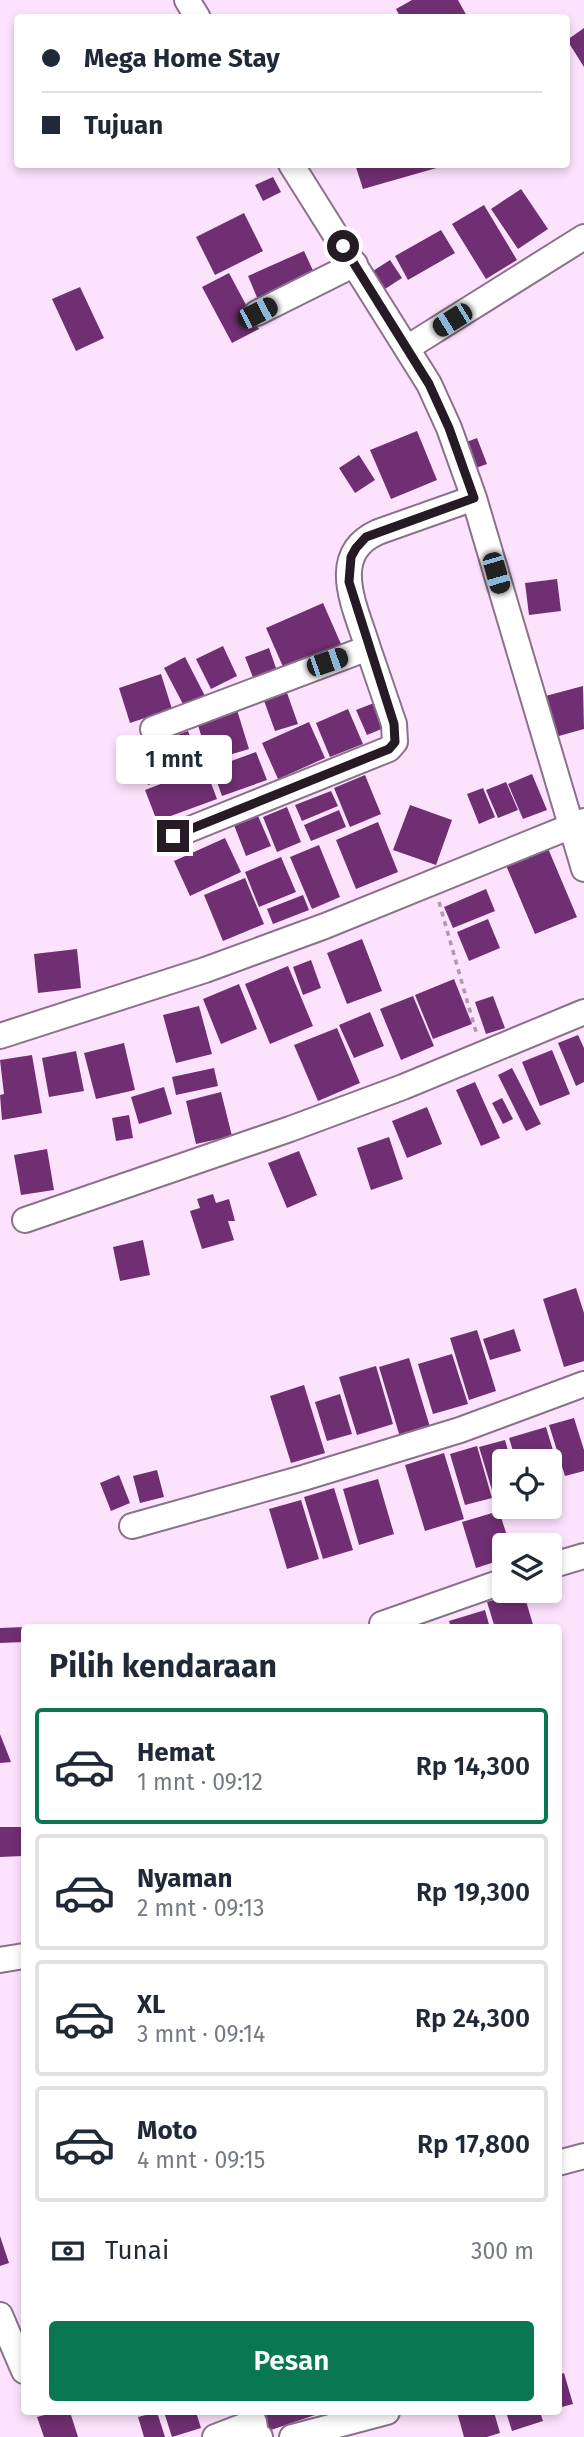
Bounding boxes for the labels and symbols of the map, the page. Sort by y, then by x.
route start [327,230,359,262]
car [234,294,281,332]
car [429,300,476,340]
car [481,550,512,596]
car [304,645,351,679]
callout: 1 mnt [115,734,231,784]
route end [157,820,189,852]

